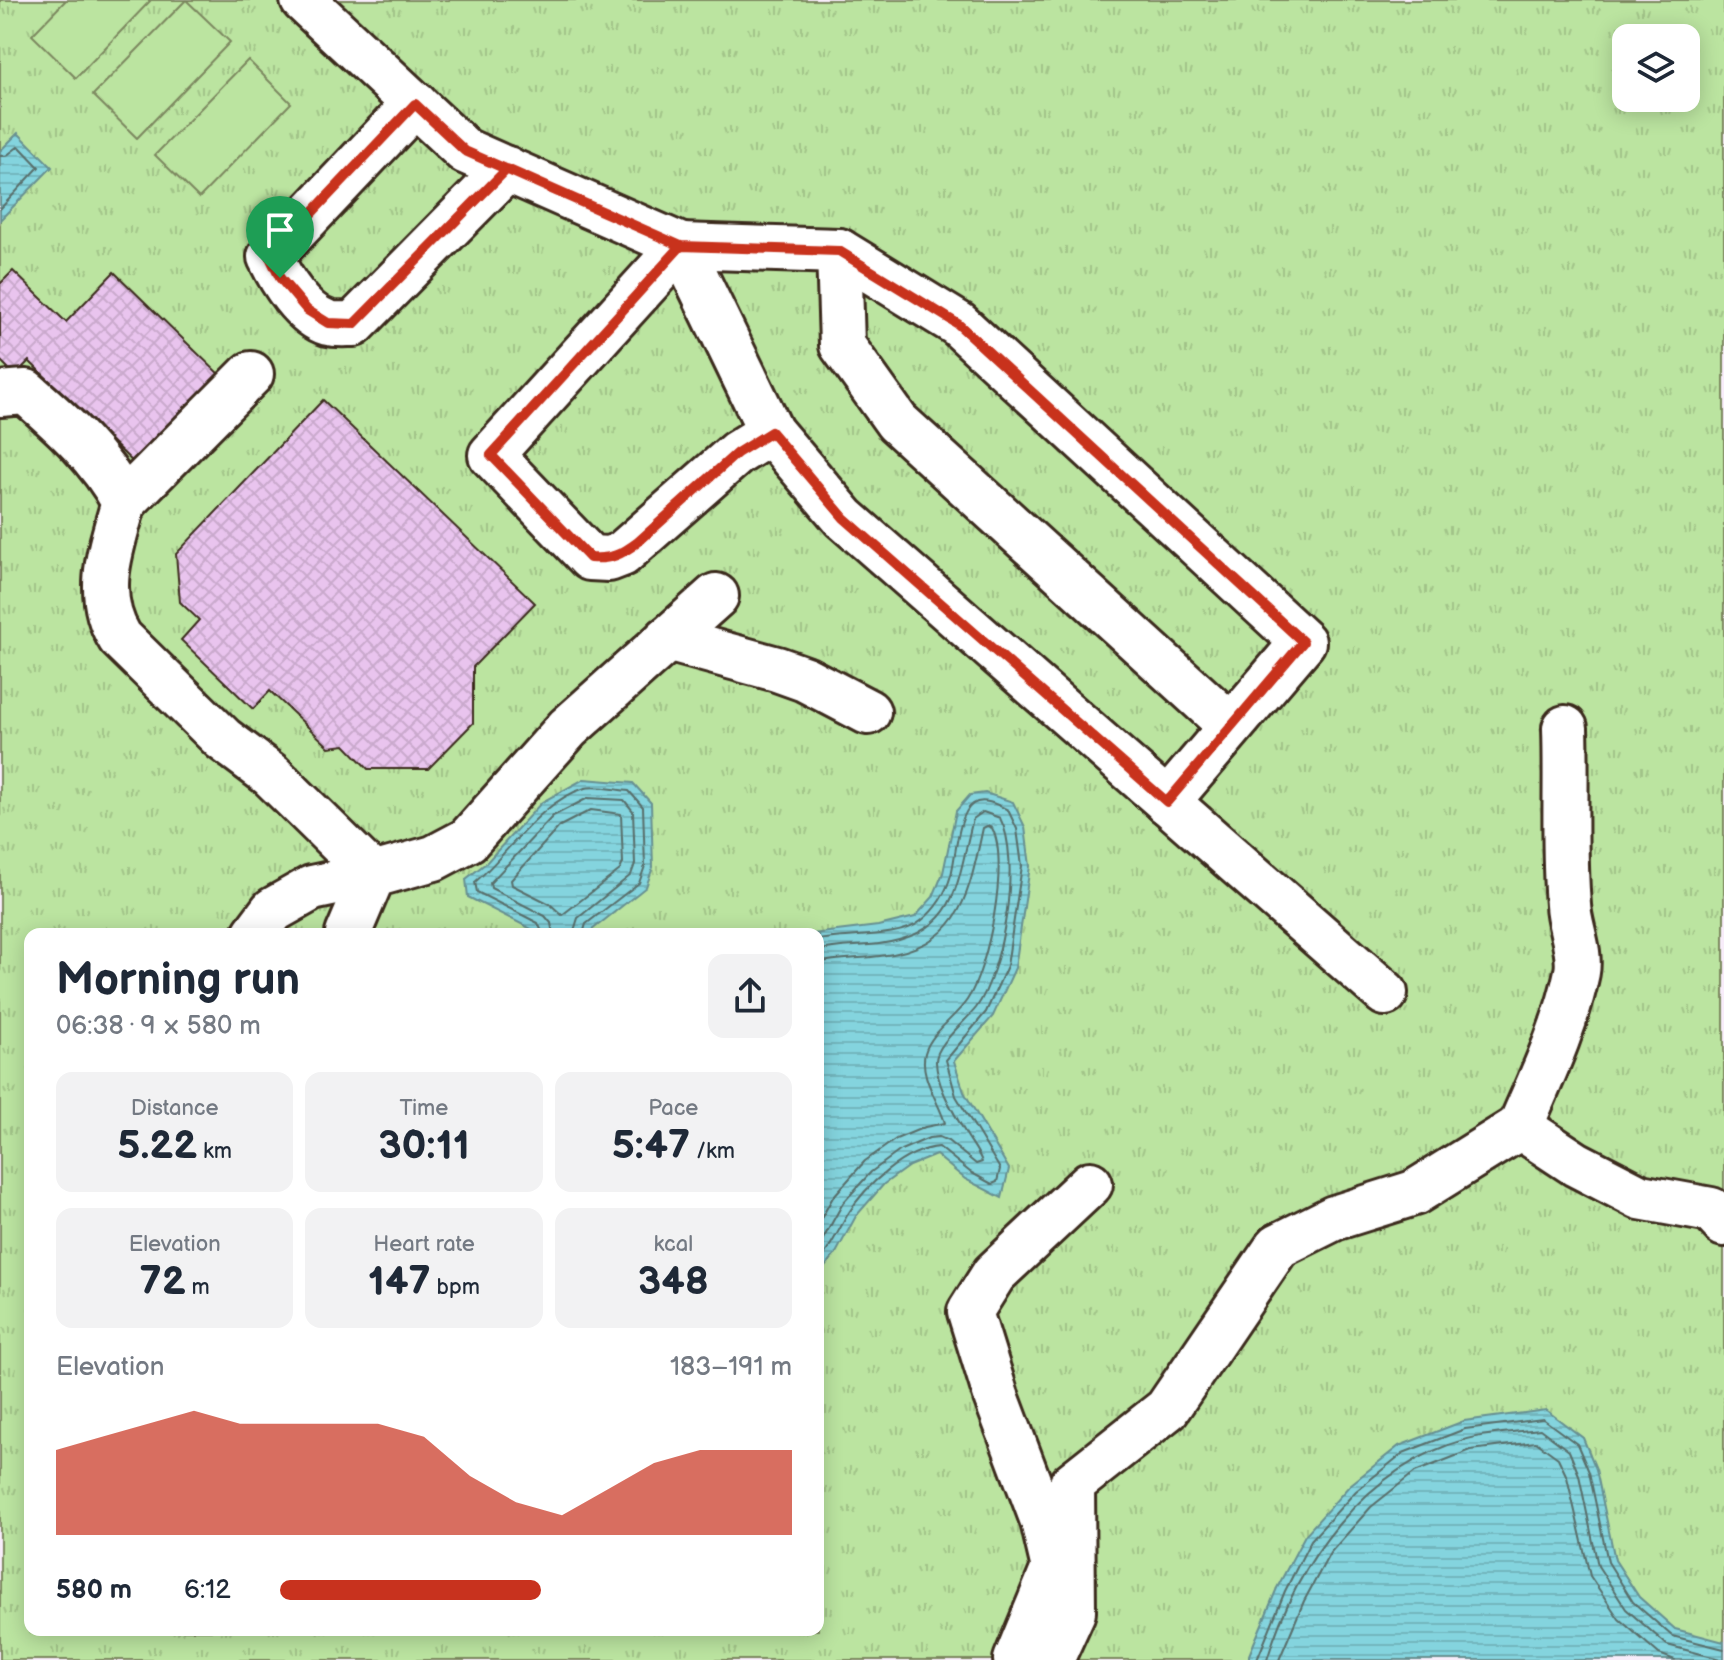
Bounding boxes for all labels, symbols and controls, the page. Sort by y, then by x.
map controls [1612,24,1700,112]
button: layers [1612,24,1700,112]
pin [246,196,314,278]
icon: arrive [258,208,302,252]
text: Morning run [56,954,300,1007]
button: share [708,954,792,1038]
text: 06:38 · 9 × 580 m [56,1011,261,1042]
text: Distance [131,1095,219,1122]
text: Time [400,1095,448,1122]
text: Pace [648,1095,698,1122]
text: 5.22 [117,1122,197,1170]
text: 30:11 [378,1122,470,1170]
text: 5:47 [612,1122,690,1170]
text: km [197,1138,232,1165]
text: /km [690,1138,735,1165]
text: Elevation [129,1231,221,1258]
text: Heart rate [373,1231,475,1258]
text: kcal [654,1231,693,1258]
text: 72 [140,1258,186,1306]
text: 147 [368,1258,431,1306]
text: 348 [638,1258,709,1306]
text: m [186,1274,210,1301]
text: bpm [431,1274,480,1301]
text: Elevation [56,1352,164,1383]
text: 183–191 m [670,1352,792,1383]
text: 580 m [56,1575,132,1606]
text: 6:12 [184,1575,231,1606]

